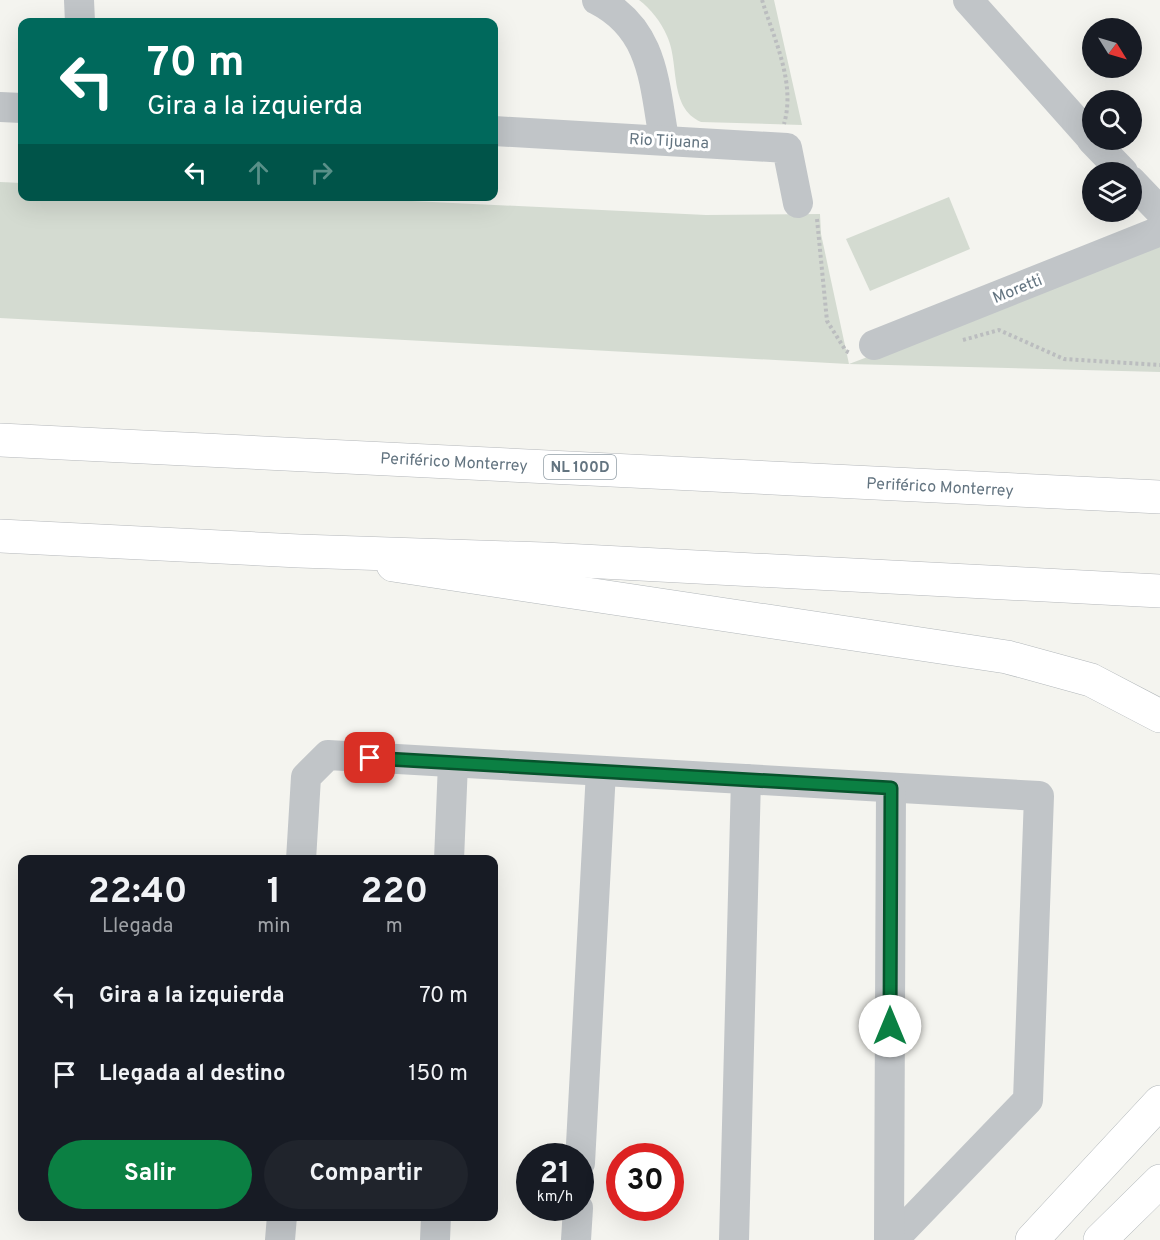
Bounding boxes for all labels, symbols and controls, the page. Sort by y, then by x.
north arrow [1082,18,1142,78]
map controls [1082,18,1142,222]
text: 70 m [147,38,245,91]
icon: left [48,42,126,120]
text: Gira a la izquierda [147,90,363,124]
button: search [1082,90,1142,150]
street label: Rio Tijuana [628,130,709,154]
icon: left [179,156,212,189]
icon: ahead [242,156,275,189]
icon: right [305,156,338,189]
button: layers [1082,162,1142,222]
street label: Moretti [990,271,1045,309]
street label: Periférico Monterrey [380,449,528,477]
road number: NL 100D [544,455,616,479]
street label: Periférico Monterrey [866,474,1014,502]
pin [344,732,395,783]
icon: arrive [353,741,386,774]
text: 22:40 [88,870,187,916]
text: 1 [267,870,281,916]
text: 220 [360,870,428,916]
text: Llegada [102,914,173,940]
text: min [257,914,291,940]
text: m [386,914,403,940]
icon: left [48,980,81,1013]
text: Gira a la izquierda [99,983,285,1010]
text: 70 m [419,983,468,1010]
position arrow [858,994,922,1058]
icon: arrive [48,1058,81,1091]
text: Llegada al destino [99,1061,285,1088]
text: 150 m [408,1061,468,1088]
button: Salir [48,1140,252,1209]
button: Compartir [264,1140,468,1209]
speed limit sign: 30 [606,1143,684,1221]
text: 21 [540,1156,570,1193]
text: km/h [537,1188,573,1207]

